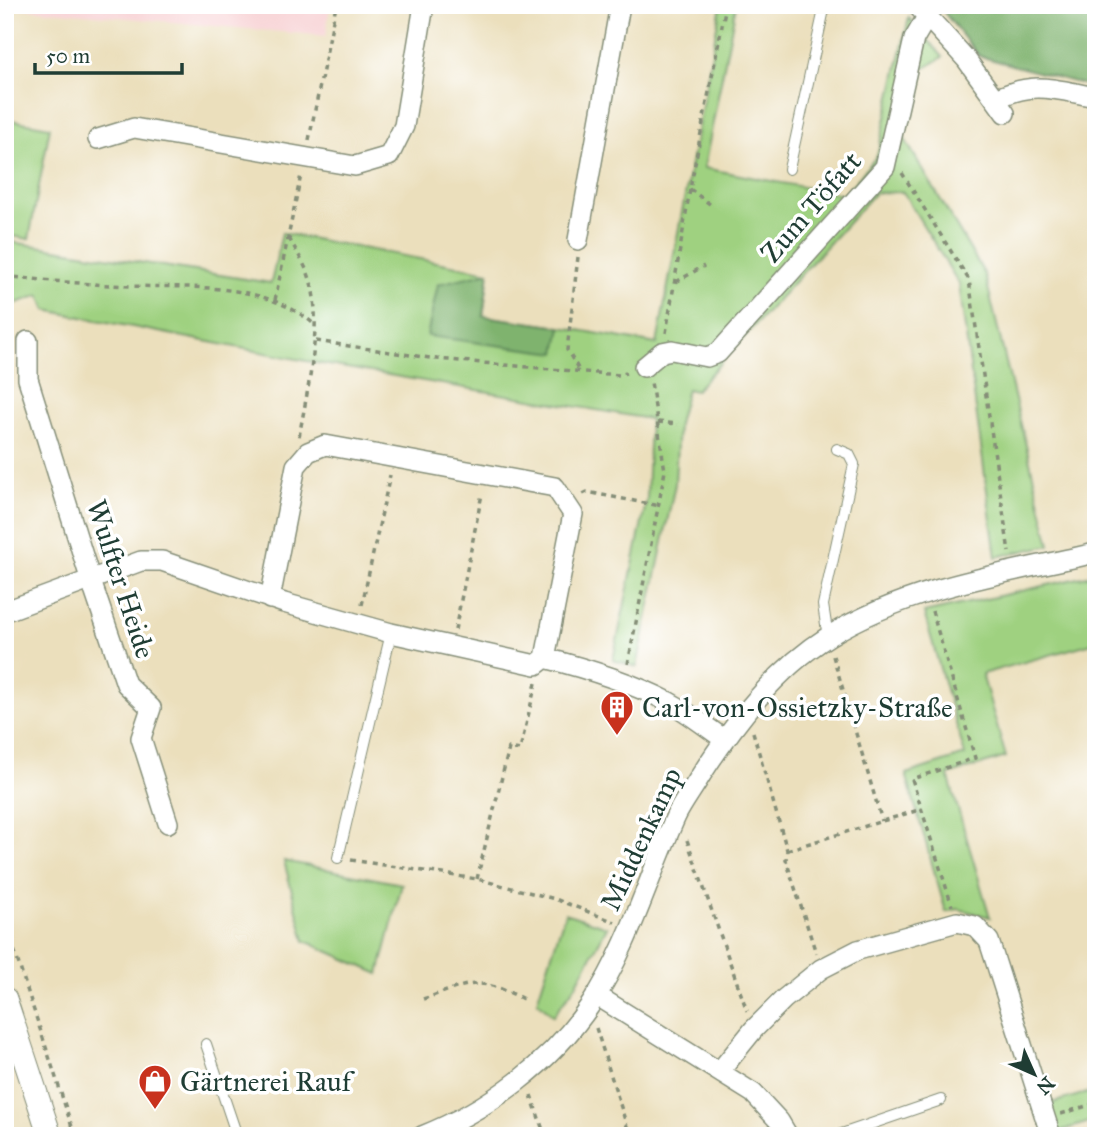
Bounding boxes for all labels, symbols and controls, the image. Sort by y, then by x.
scale bar [35,32,182,76]
text: 50 m [46,43,91,69]
street label: Zum Töfatt [753,144,869,270]
street label: Wulfter Heide [79,495,163,663]
building icon: Carl-von-Ossietzky-Straße [598,688,636,737]
place label: Carl-von-Ossietzky-Straße [642,690,953,725]
street label: Middenkamp [593,762,689,916]
north arrow [1000,1040,1070,1110]
shop icon: Gärtnerei Rauf [136,1062,174,1111]
place label: Gärtnerei Rauf [180,1064,356,1099]
text: N [1032,1072,1060,1100]

